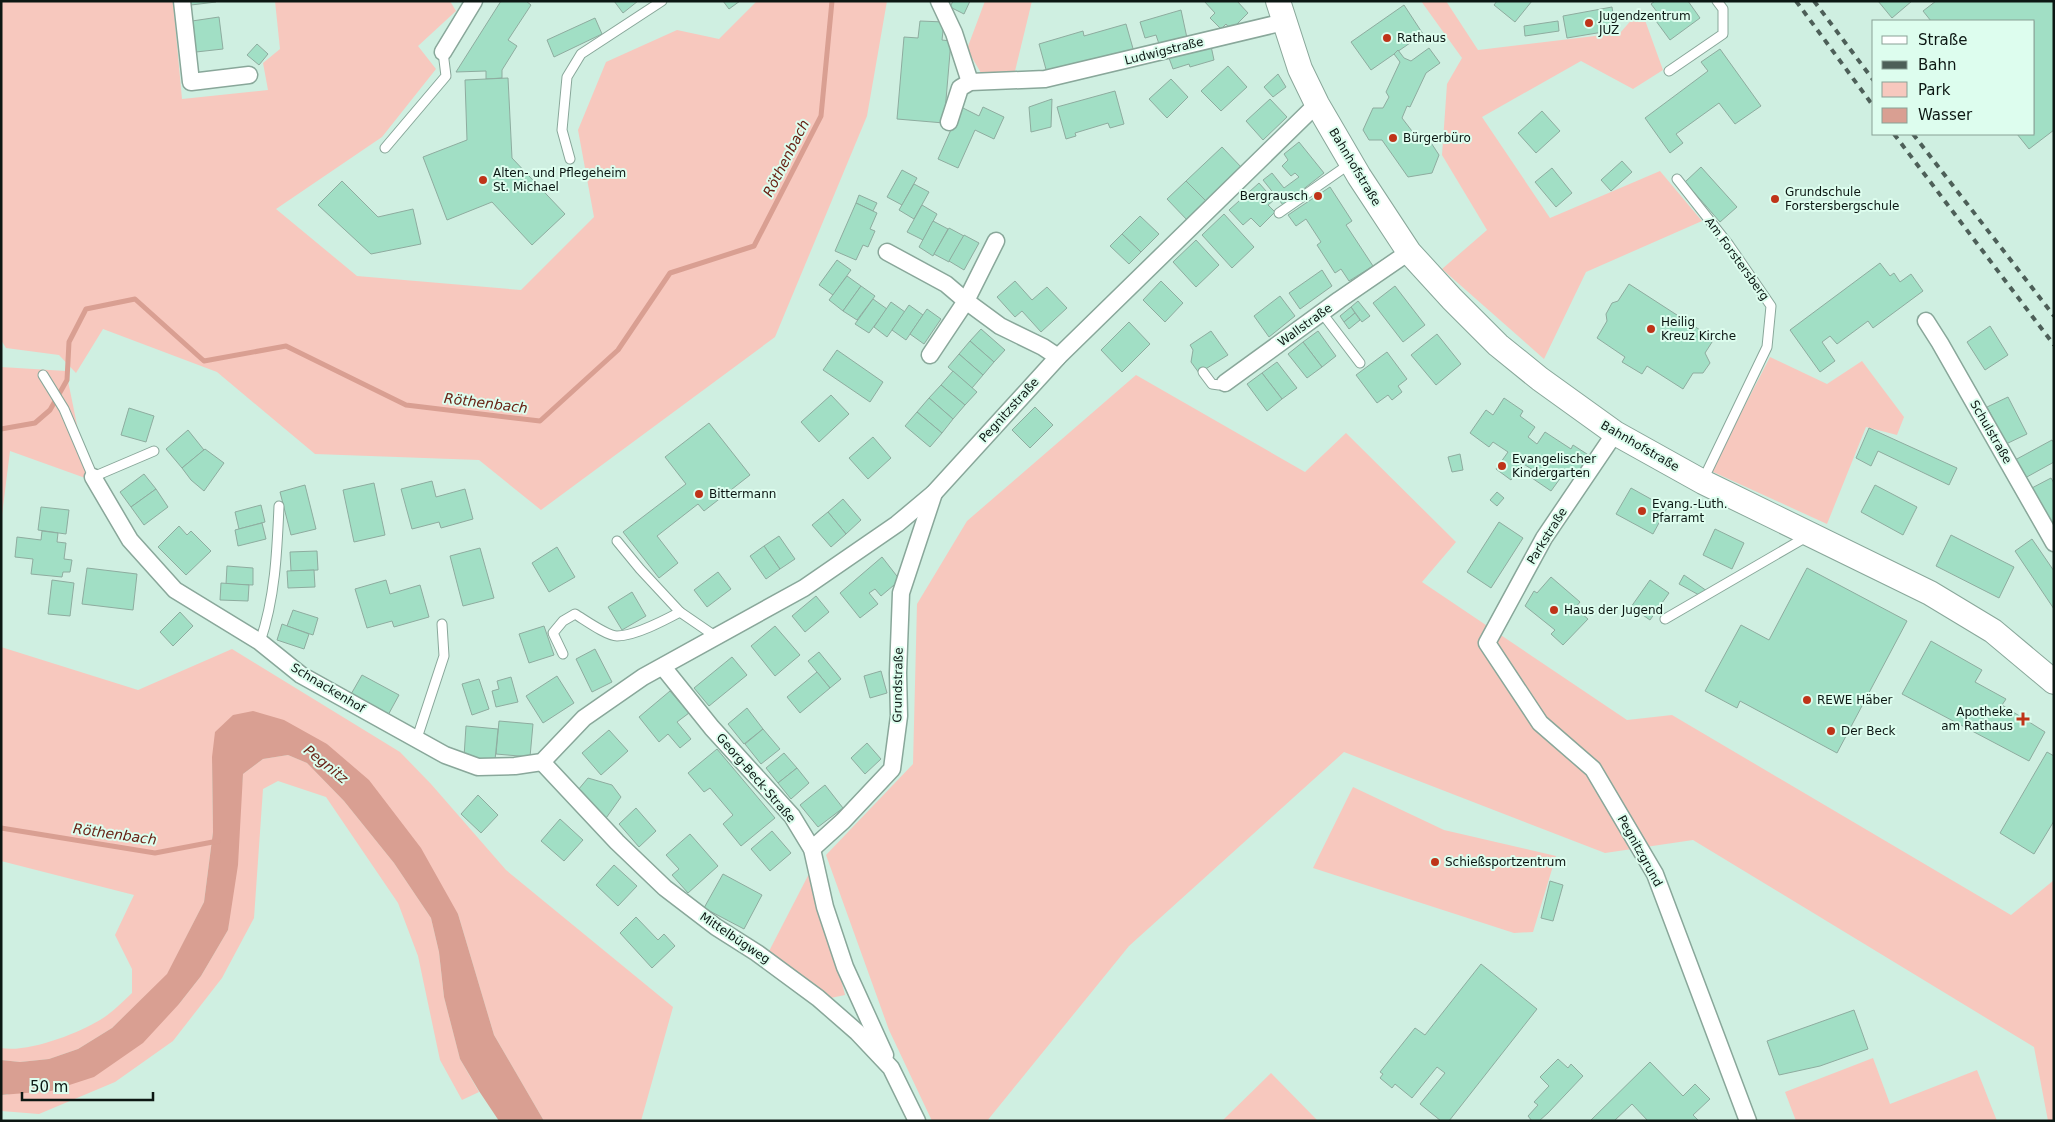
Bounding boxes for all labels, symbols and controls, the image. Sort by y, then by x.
place label: Jugendzentrum JUZ [1598,9,1691,37]
marker: Jugendzentrum JUZ [1583,17,1595,29]
legend [1872,20,2035,135]
place label: Rathaus [1397,31,1446,45]
text: Straße [1918,31,1967,49]
marker: Rathaus [1381,32,1393,44]
street label: Ludwigstraße [1123,34,1205,68]
text: Bahn [1918,56,1957,74]
text: Park [1918,81,1951,99]
text: Wasser [1918,106,1973,124]
water label: Röthenbach [760,117,812,199]
street label: Bahnhofstraße [1326,126,1384,208]
place label: Bürgerbüro [1403,131,1471,145]
marker: Bürgerbüro [1387,132,1399,144]
place label: Alten- und Pflegeheim St. Michael [493,166,626,194]
marker: Alten- und Pflegeheim St. Michael [477,174,489,186]
place label: Grundschule Forstersbergschule [1785,185,1899,213]
place label: Bergrausch [1240,189,1308,203]
marker: Bergrausch [1312,190,1324,202]
marker: Grundschule Forstersbergschule [1769,193,1781,205]
street label: Am Forstersberg [1702,215,1772,303]
street label: Wallstraße [1275,301,1335,349]
place label: Heilig Kreuz Kirche [1661,315,1736,343]
marker: Heilig Kreuz Kirche [1645,323,1657,335]
street label: Pegnitzstraße [976,375,1042,445]
water label: Röthenbach [443,390,529,416]
street label: Schulstraße [1967,398,2015,466]
street label: Bahnhofstraße [1598,418,1682,474]
place label: Evangelischer Kindergarten [1512,452,1596,480]
marker: Evangelischer Kindergarten [1496,460,1508,472]
place label: Bittermann [709,487,776,501]
marker: Bittermann [693,488,705,500]
place label: Evang.-Luth. Pfarramt [1652,497,1728,525]
street label: Parkstraße [1524,505,1570,567]
marker: Evang.-Luth. Pfarramt [1636,505,1648,517]
place label: Haus der Jugend [1564,603,1663,617]
marker: Haus der Jugend [1548,604,1560,616]
street label: Grundstraße [890,647,906,723]
street label: Schnackenhof [288,660,368,716]
place label: REWE Häber [1817,693,1893,707]
marker: REWE Häber [1801,694,1813,706]
place label: Apotheke am Rathaus [1941,705,2013,733]
marker: Apotheke am Rathaus [2017,713,2029,725]
place label: Der Beck [1841,724,1896,738]
marker: Der Beck [1825,725,1837,737]
street label: Georg-Beck-Straße [714,731,798,825]
water label: Pegnitz [301,742,352,787]
street label: Pegnitzgrund [1615,813,1665,889]
water label: Röthenbach [72,820,158,848]
place label: Schießsportzentrum [1445,855,1566,869]
marker: Schießsportzentrum [1429,856,1441,868]
street label: Mittelbügweg [697,909,773,967]
scale bar [22,1070,154,1102]
text: 50 m [30,1078,68,1096]

